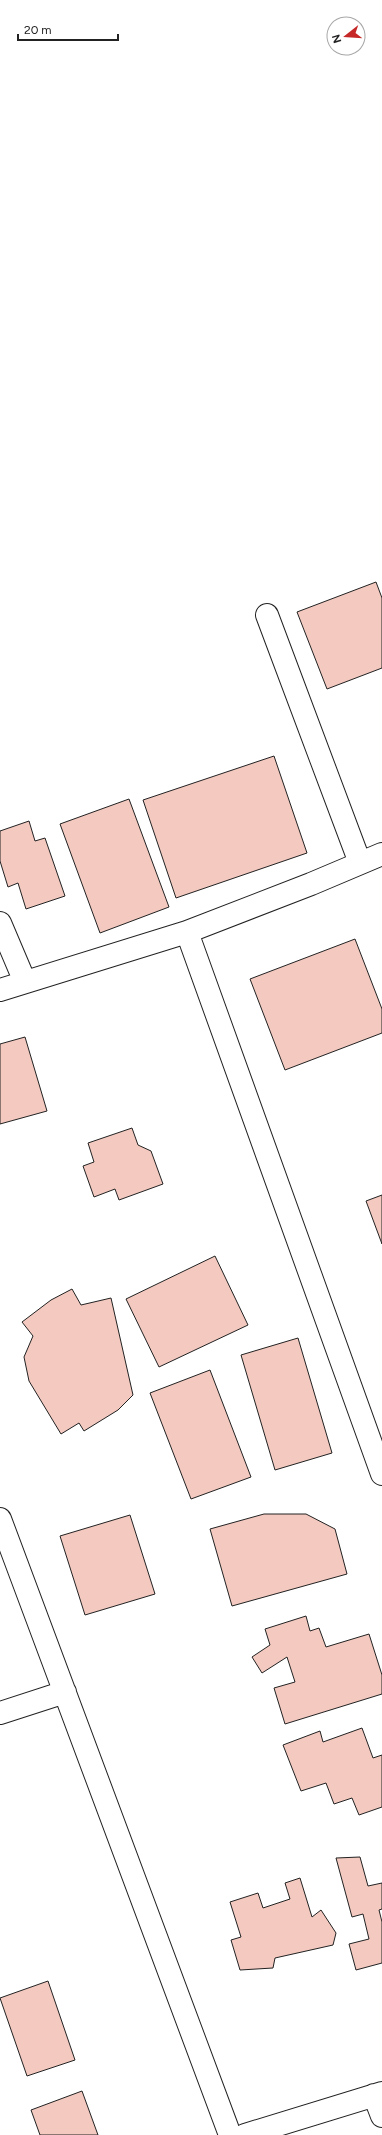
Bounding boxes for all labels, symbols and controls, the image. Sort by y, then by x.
scale bar [18,16,118,42]
north arrow [326,16,366,56]
text: 20 m [24,23,52,37]
text: N [329,33,344,45]

